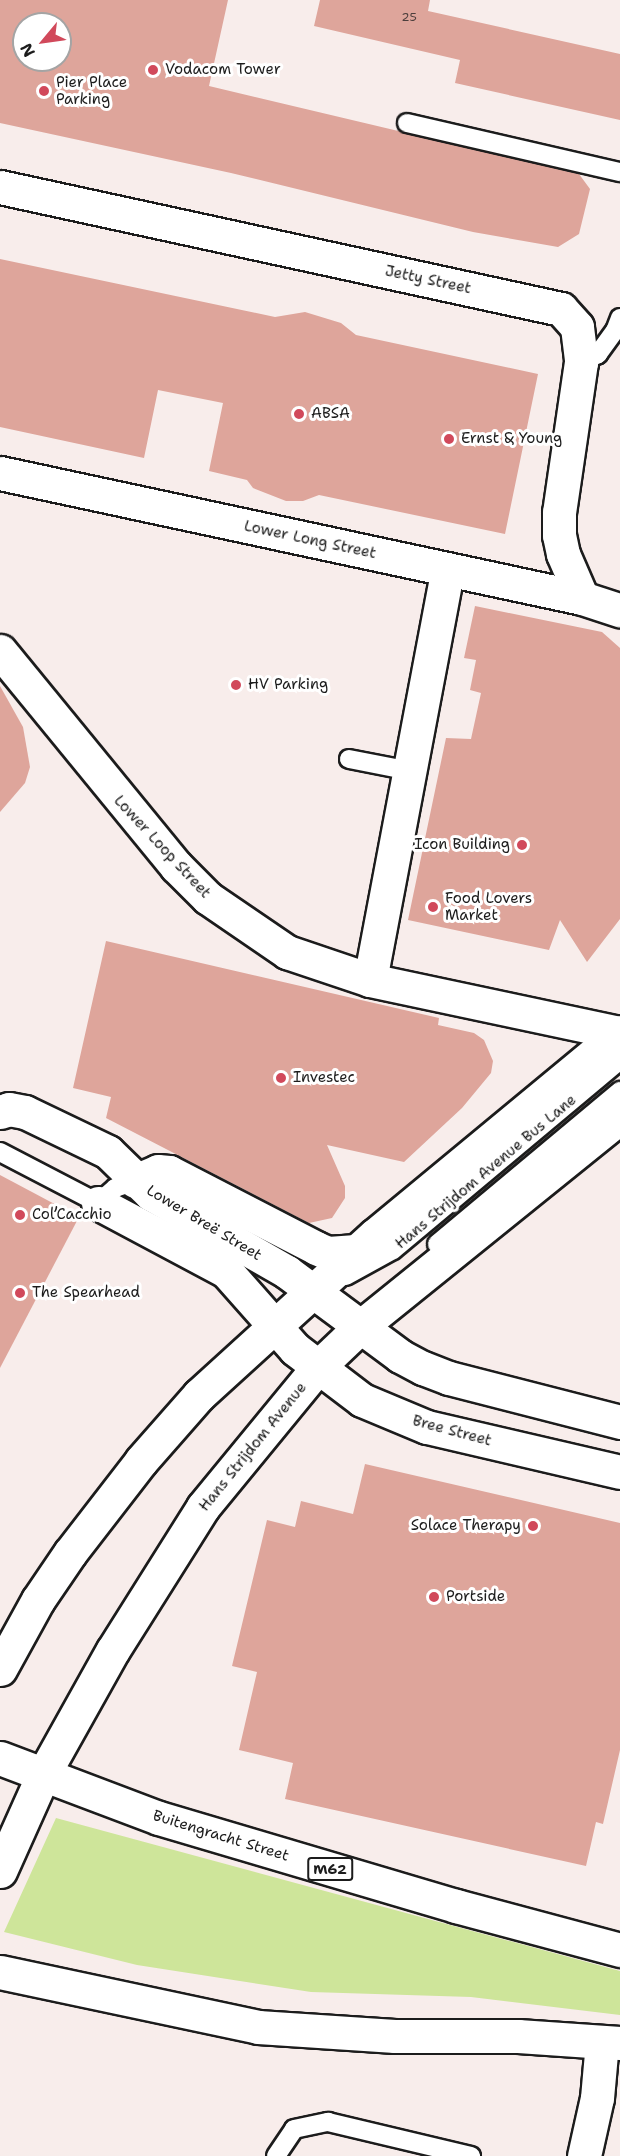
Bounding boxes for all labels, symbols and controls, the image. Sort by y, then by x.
house number: 25 [401,11,417,25]
north arrow [12,12,72,72]
text: N [15,39,40,61]
place label: Vodacom Tower [165,61,281,79]
marker: Vodacom Tower [146,63,160,77]
place label: Pier Place Parking [56,73,127,108]
marker: Pier Place Parking [37,84,51,98]
street label: Jetty Street [383,262,473,298]
place label: ABSA [311,405,350,423]
marker: ABSA [292,407,306,421]
place label: Ernst & Young [461,430,562,448]
marker: Ernst & Young [442,432,456,446]
street label: Lower Long Street [242,517,378,563]
place label: HV Parking [248,676,328,694]
marker: HV Parking [229,678,243,692]
street label: Lower Loop Street [110,792,214,902]
place label: Icon Building [414,836,510,854]
marker: Icon Building [515,838,529,852]
place label: Food Lovers Market [445,889,532,924]
marker: Food Lovers Market [426,900,440,914]
place label: Investec [293,1069,355,1087]
marker: Investec [274,1071,288,1085]
street label: Hans Strijdom Avenue Bus Lane [392,1091,580,1253]
street label: Lower Breë Street [143,1182,265,1264]
place label: Col’Cacchio [32,1206,112,1224]
marker: Col’Cacchio [13,1208,27,1222]
place label: The Spearhead [32,1284,140,1302]
marker: The Spearhead [13,1286,27,1300]
street label: Hans Strijdom Avenue [196,1379,310,1515]
street label: Bree Street [411,1412,493,1450]
place label: Solace Therapy [411,1517,521,1535]
marker: Solace Therapy [526,1519,540,1533]
place label: Portside [446,1588,505,1606]
marker: Portside [427,1590,441,1604]
street label: Buitengracht Street [151,1807,291,1865]
road number: M62 [306,1858,354,1880]

